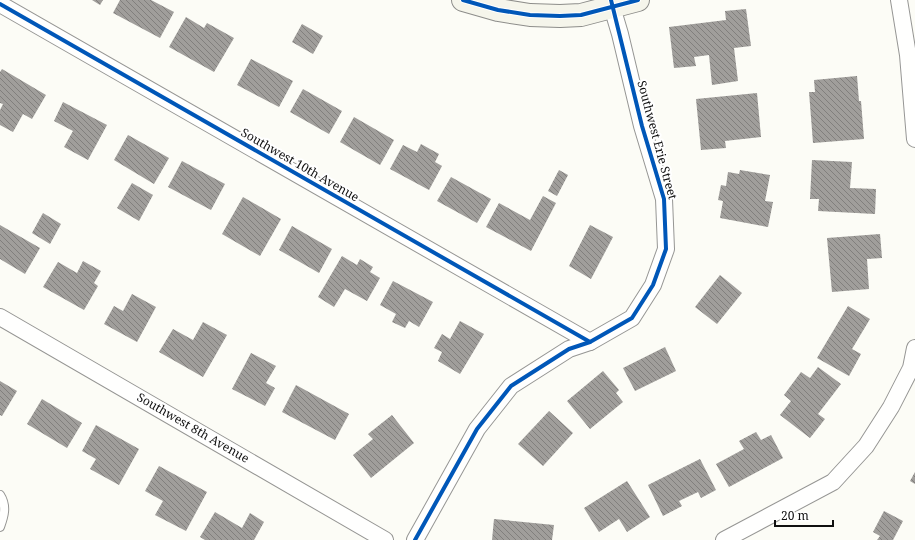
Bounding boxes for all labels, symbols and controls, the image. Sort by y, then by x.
street label: Southwest Erie Street [633,79,682,201]
street label: Southwest 10th Avenue [238,124,362,205]
street label: Southwest 8th Avenue [134,388,252,467]
scale bar [775,502,833,528]
text: 20 m [781,507,809,524]

